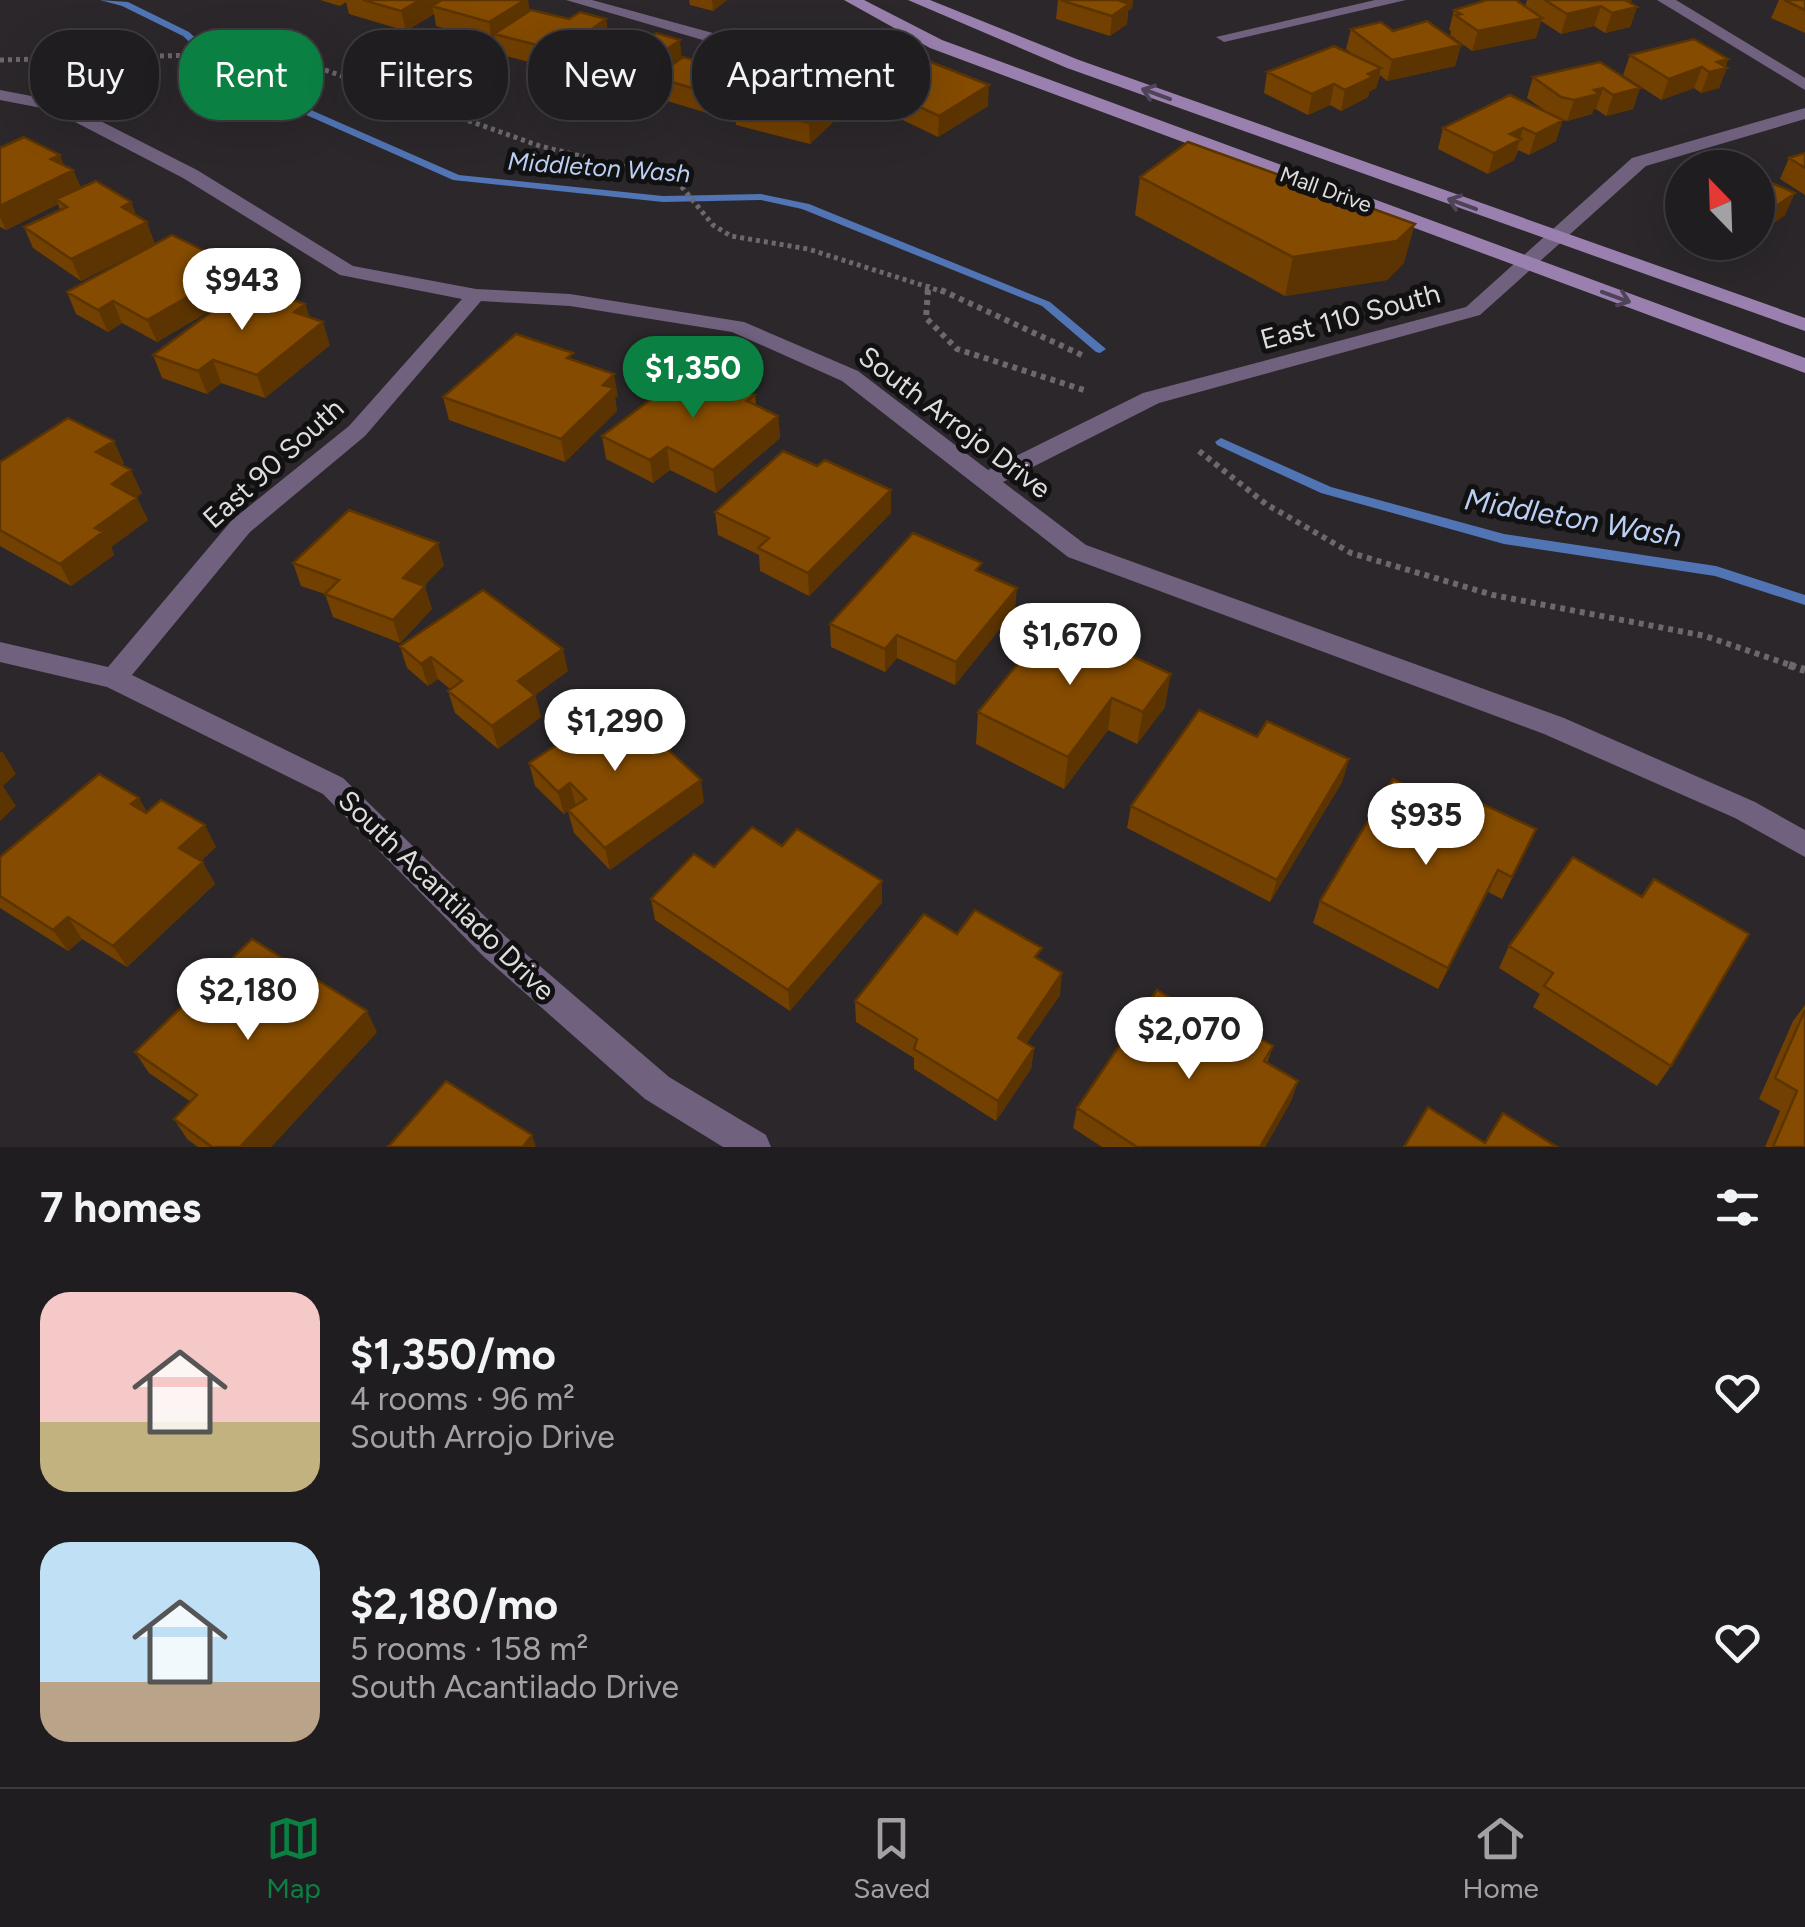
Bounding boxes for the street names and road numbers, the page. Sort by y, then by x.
street label: Mall Drive [1276,160,1375,219]
street label: East 110 South [1256,276,1444,356]
street label: South Arrojo Drive [852,339,1058,505]
street label: East 90 South [196,391,350,535]
street label: South Acantilado Drive [332,783,562,1007]

